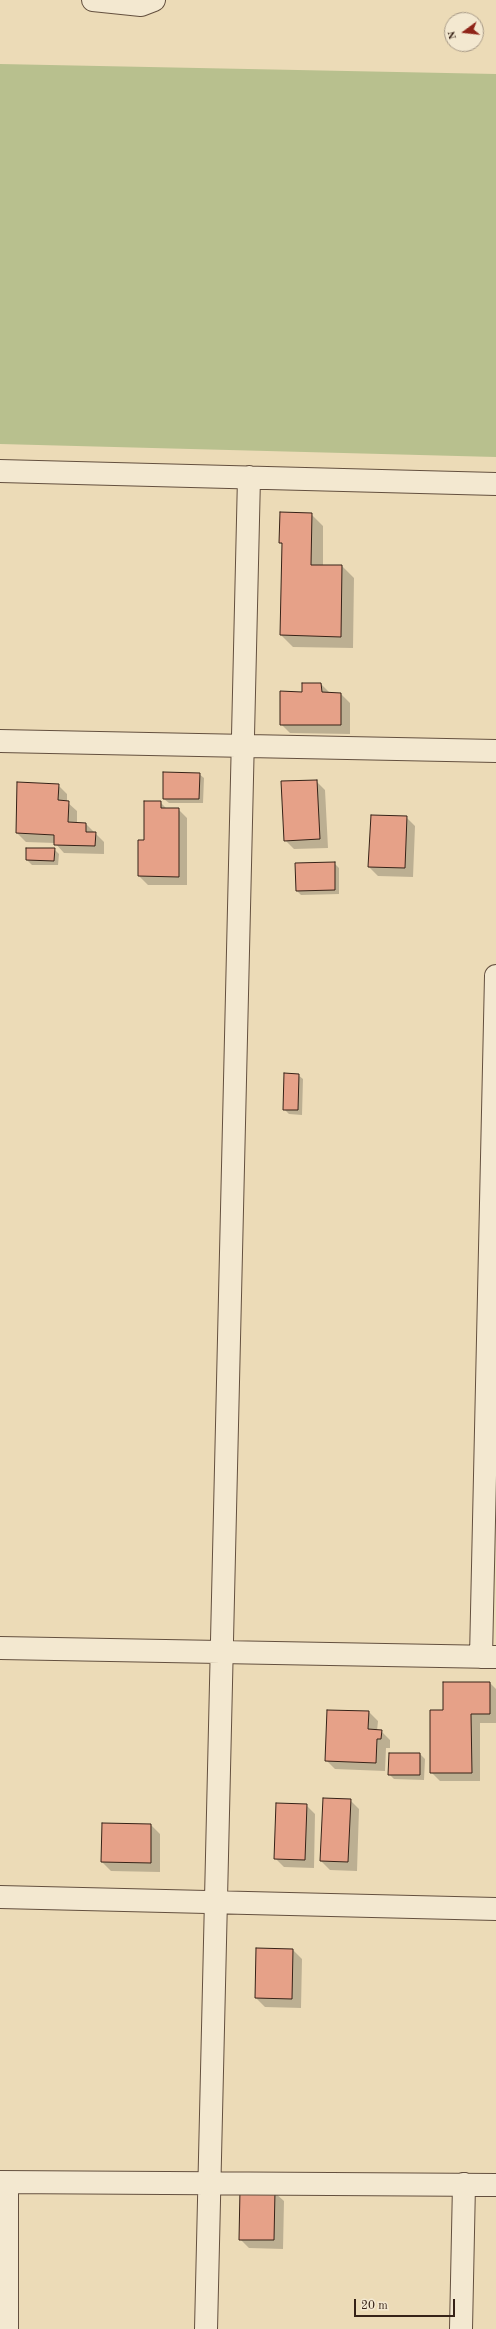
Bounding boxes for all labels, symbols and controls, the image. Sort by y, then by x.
north arrow [444,12,484,52]
text: N [446,29,459,40]
scale bar [356,2291,457,2317]
text: 20 m [361,2300,388,2312]

